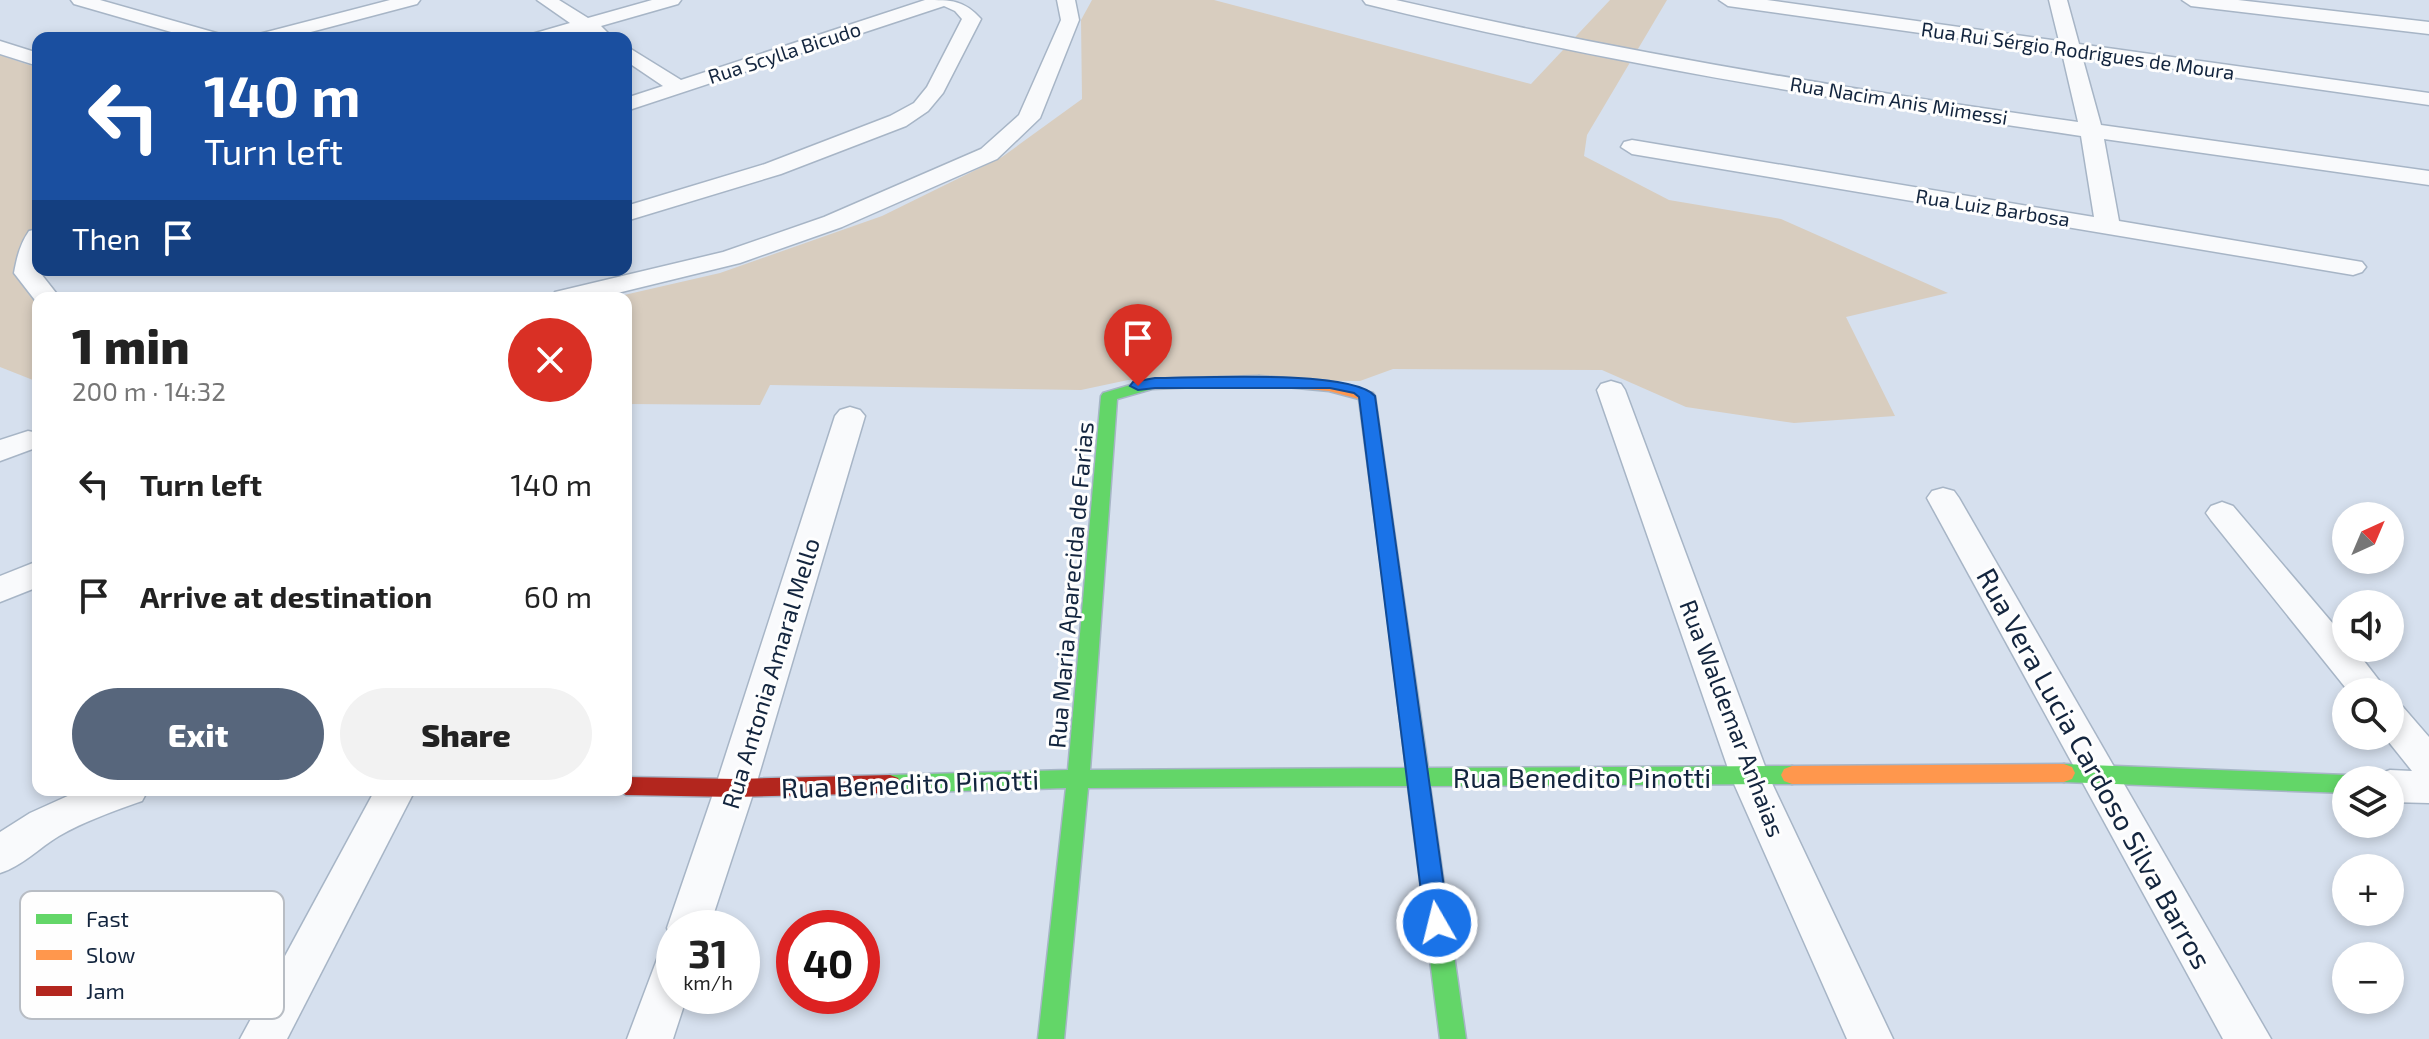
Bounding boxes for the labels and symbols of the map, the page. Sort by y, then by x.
street label: Rua Scylla Bicudo [704,16,864,88]
street label: Rua Rui Sérgio Rodrigues de Moura [1920,16,2236,84]
street label: Rua Nacim Anis Mimessi [1788,71,2010,129]
street label: Rua Luiz Barbosa [1914,183,2072,231]
pin [1104,304,1172,386]
street label: Rua Maria Aparecida de Farias [1041,421,1099,749]
north arrow [2332,502,2404,574]
street label: Rua Antonia Amaral Mello [715,534,825,812]
street label: Rua Vera Lucia Cardoso Silva Barros [1970,562,2220,974]
street label: Rua Waldemar Anhaias [1674,595,1792,841]
street label: Rua Benedito Pinotti [1453,760,1711,794]
street label: Rua Benedito Pinotti [780,762,1040,804]
position arrow [1395,881,1479,965]
legend [20,891,284,1019]
text: Fast [86,905,129,931]
speed limit sign: 40 [776,910,880,1014]
text: Slow [86,941,135,967]
text: Jam [86,977,125,1003]

